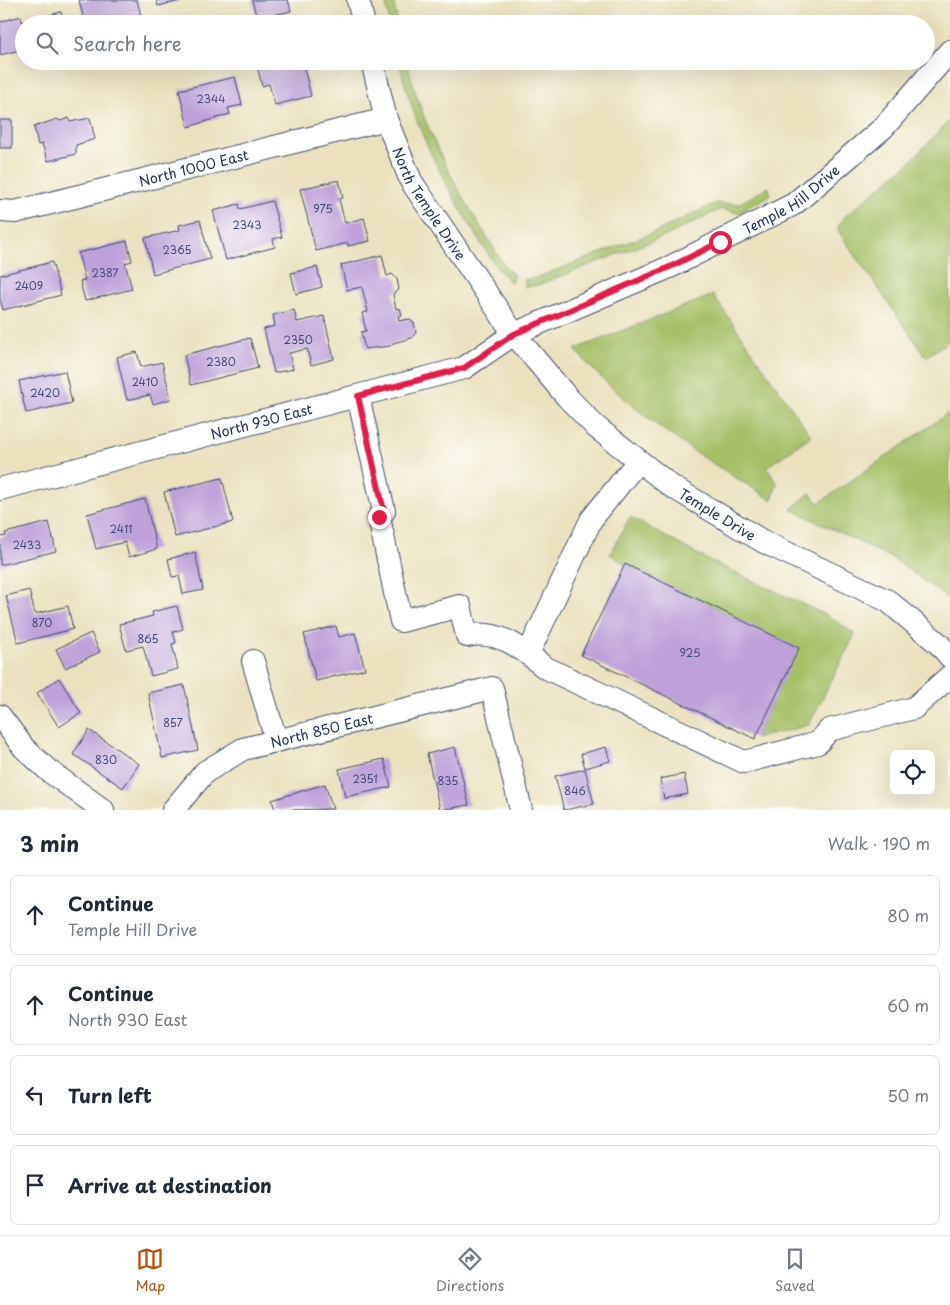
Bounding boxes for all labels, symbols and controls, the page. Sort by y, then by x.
search box [15,15,935,70]
icon: search [33,29,61,57]
text: Search here [73,29,182,57]
house number: 2344 [197,90,226,107]
street label: North 1000 East [136,143,251,191]
street label: North Temple Drive [388,144,472,264]
street label: Temple Hill Drive [739,159,844,239]
house number: 975 [313,200,333,217]
house number: 2343 [233,216,261,233]
route start [709,231,732,254]
house number: 2365 [163,241,191,258]
house number: 2387 [92,264,119,281]
house number: 2409 [15,277,43,294]
house number: 2350 [283,331,313,348]
house number: 2380 [206,353,236,370]
house number: 2410 [132,373,158,390]
house number: 2420 [30,384,60,401]
street label: North 930 East [208,397,315,444]
street label: Temple Drive [675,483,760,545]
route end [368,506,391,529]
house number: 2411 [110,520,132,537]
house number: 2433 [13,536,41,553]
house number: 870 [32,614,52,631]
house number: 865 [137,630,159,647]
house number: 925 [679,644,701,661]
street label: North 850 East [268,707,375,752]
house number: 857 [163,714,183,731]
map controls [890,750,935,795]
button: locate [890,750,935,795]
house number: 830 [95,751,117,768]
house number: 2351 [352,770,378,787]
house number: 835 [438,772,458,789]
house number: 846 [564,782,586,799]
text: 3 min [20,827,79,859]
text: Walk · 190 m [828,831,930,855]
text: Continue [68,889,154,917]
icon: ahead [21,901,49,929]
text: 80 m [887,903,929,927]
text: Temple Hill Drive [68,917,197,941]
text: Continue [68,979,154,1007]
icon: ahead [21,991,49,1019]
text: 60 m [887,993,929,1017]
text: North 930 East [68,1007,187,1031]
icon: left [21,1081,49,1109]
text: Turn left [68,1081,152,1109]
text: 50 m [888,1083,929,1107]
icon: arrive [21,1171,49,1199]
text: Arrive at destination [68,1171,272,1199]
tab: Map [135,1245,165,1296]
tab: Directions [436,1245,504,1296]
tab: Saved [775,1245,815,1296]

